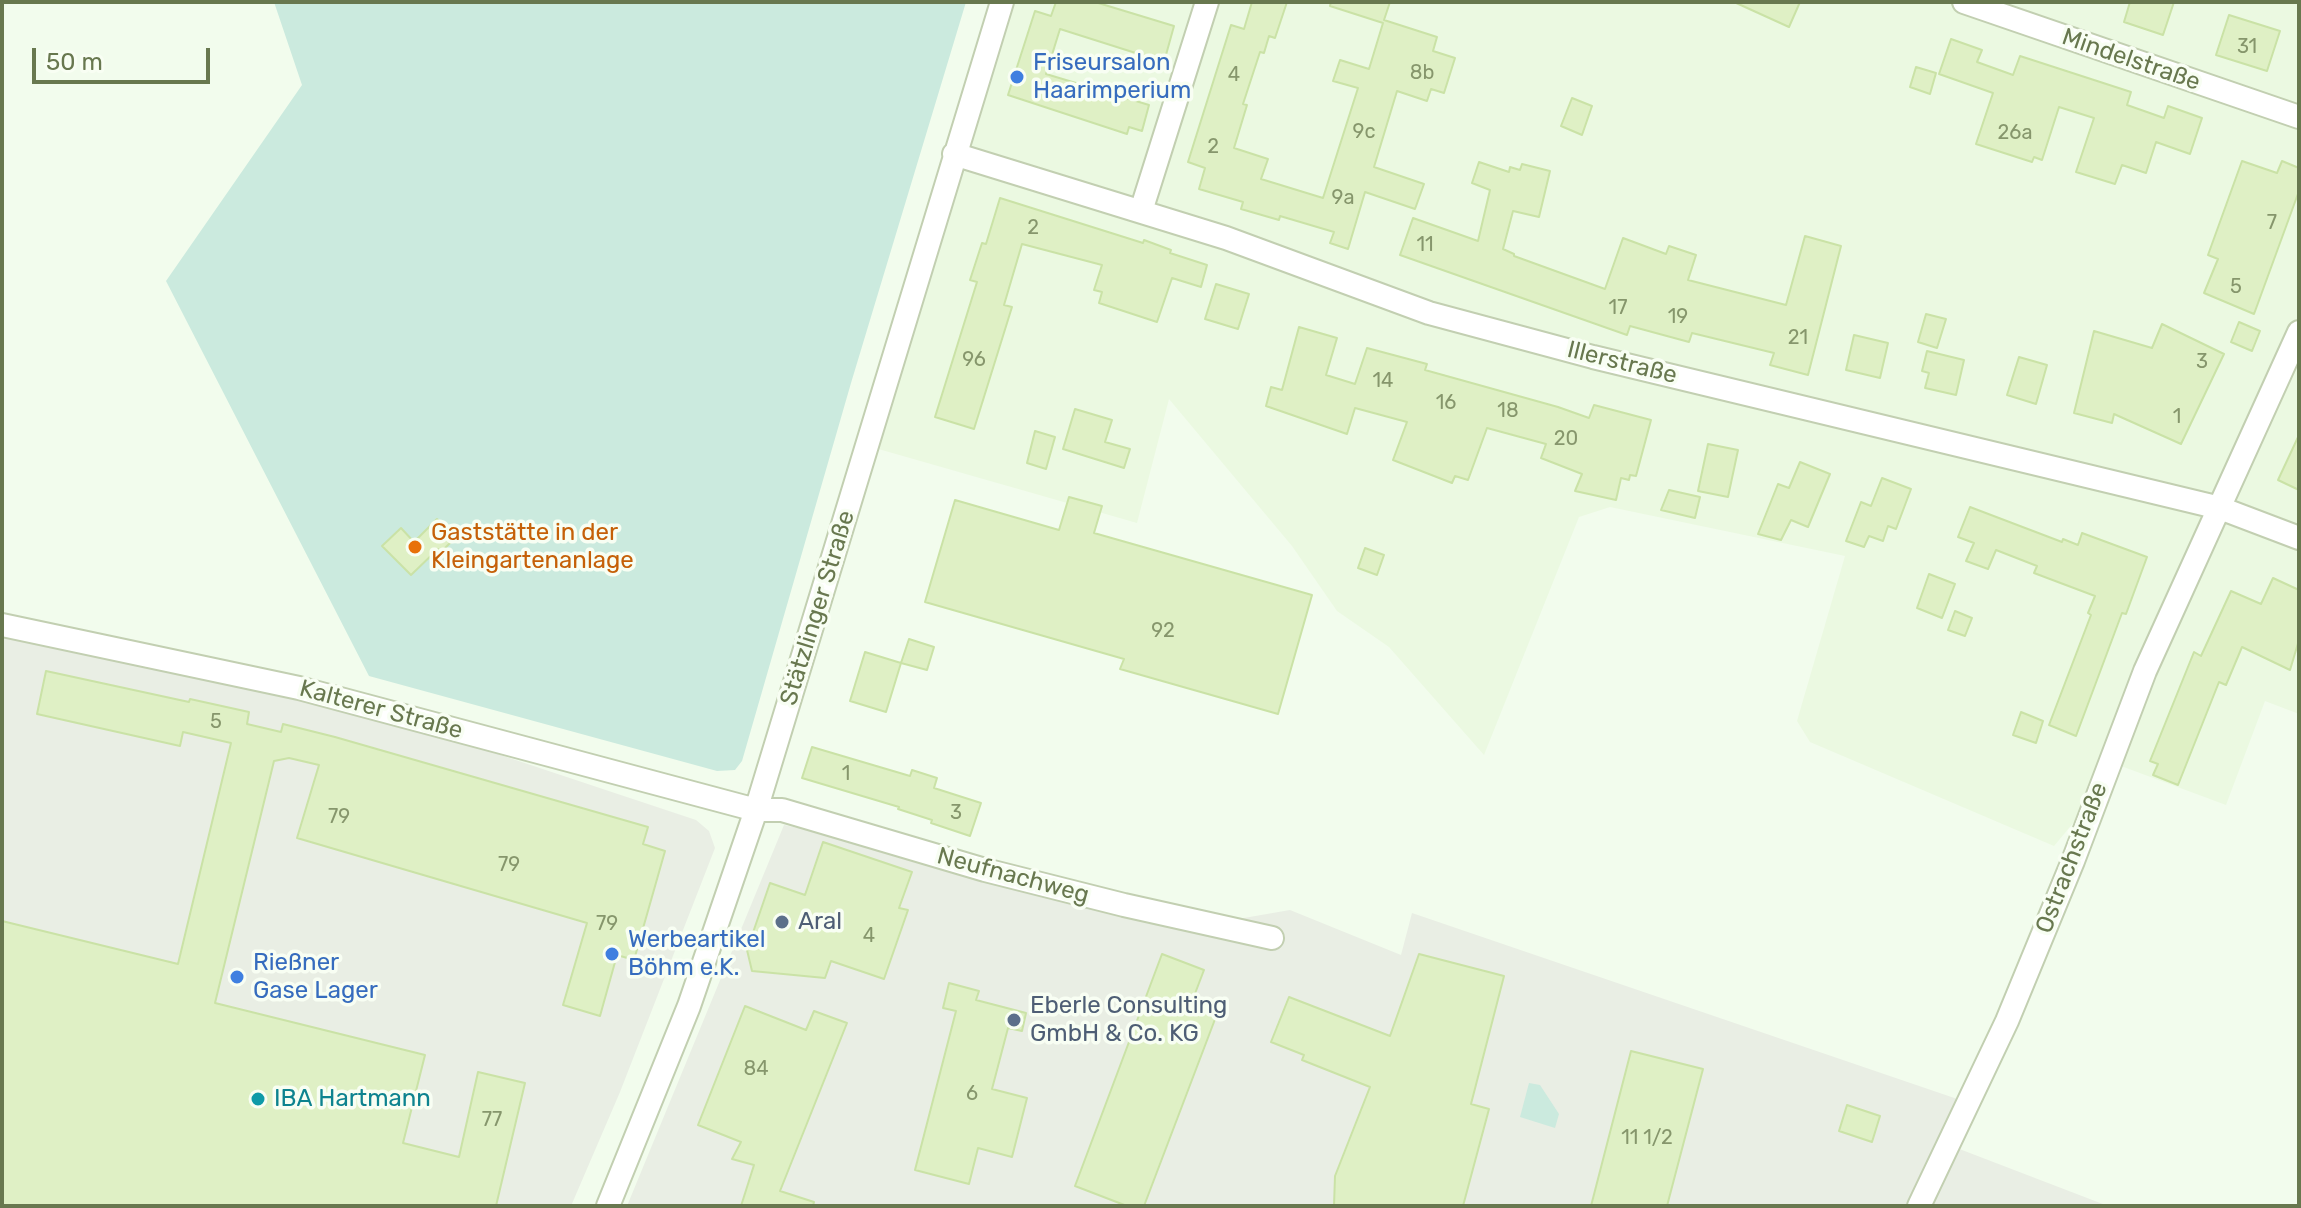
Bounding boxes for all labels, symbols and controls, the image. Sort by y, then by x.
street label: Mindelstraße [2058,23,2204,97]
scale bar [36,32,214,82]
house number: 31 [2237,35,2257,59]
text: 50 m [46,48,103,76]
place label: Friseursalon Haarimperium [1033,49,1191,105]
house number: 8b [1410,61,1434,85]
house number: 4 [1228,63,1240,87]
marker: Friseursalon Haarimperium [1008,68,1026,86]
house number: 9c [1353,120,1375,144]
house number: 26a [1998,121,2032,145]
house number: 2 [1207,135,1219,159]
house number: 9a [1332,186,1354,210]
house number: 7 [2267,211,2277,235]
house number: 2 [1027,216,1039,240]
house number: 11 [1416,233,1434,257]
house number: 5 [2230,275,2242,299]
house number: 17 [1609,296,1627,320]
house number: 19 [1668,305,1688,329]
house number: 21 [1788,326,1808,350]
street label: Illerstraße [1564,335,1680,391]
house number: 96 [962,348,986,372]
house number: 3 [2196,350,2208,374]
house number: 14 [1373,369,1393,393]
house number: 16 [1436,391,1456,415]
house number: 18 [1497,399,1519,423]
house number: 1 [2173,405,2181,429]
house number: 20 [1554,427,1578,451]
street label: Stätzlinger Straße [775,507,861,709]
place label: Gaststätte in der Kleingartenanlage [431,519,634,575]
marker: Gaststätte in der Kleingartenanlage [406,538,424,556]
house number: 92 [1151,619,1175,643]
street label: Kalterer Straße [296,674,466,746]
house number: 5 [210,710,222,734]
house number: 1 [842,762,850,786]
street label: Ostrachstraße [2030,779,2114,937]
house number: 3 [950,801,962,825]
house number: 79 [328,805,350,829]
street label: Neufnachweg [934,842,1092,910]
house number: 79 [498,853,520,877]
place label: Aral [798,908,842,936]
house number: 79 [596,912,618,936]
marker: Aral [773,913,791,931]
house number: 4 [863,924,875,948]
place label: Werbeartikel Böhm e.K. [628,926,766,982]
marker: Werbeartikel Böhm e.K. [603,945,621,963]
place label: Rießner Gase Lager [253,949,378,1005]
marker: Rießner Gase Lager [228,968,246,986]
place label: Eberle Consulting GmbH & Co. KG [1030,992,1227,1048]
marker: Eberle Consulting GmbH & Co. KG [1005,1011,1023,1029]
house number: 84 [743,1057,769,1081]
house number: 6 [966,1082,978,1106]
place label: IBA Hartmann [274,1085,431,1113]
marker: IBA Hartmann [249,1090,267,1108]
house number: 77 [482,1108,502,1132]
house number: 11 1/2 [1621,1126,1673,1150]

